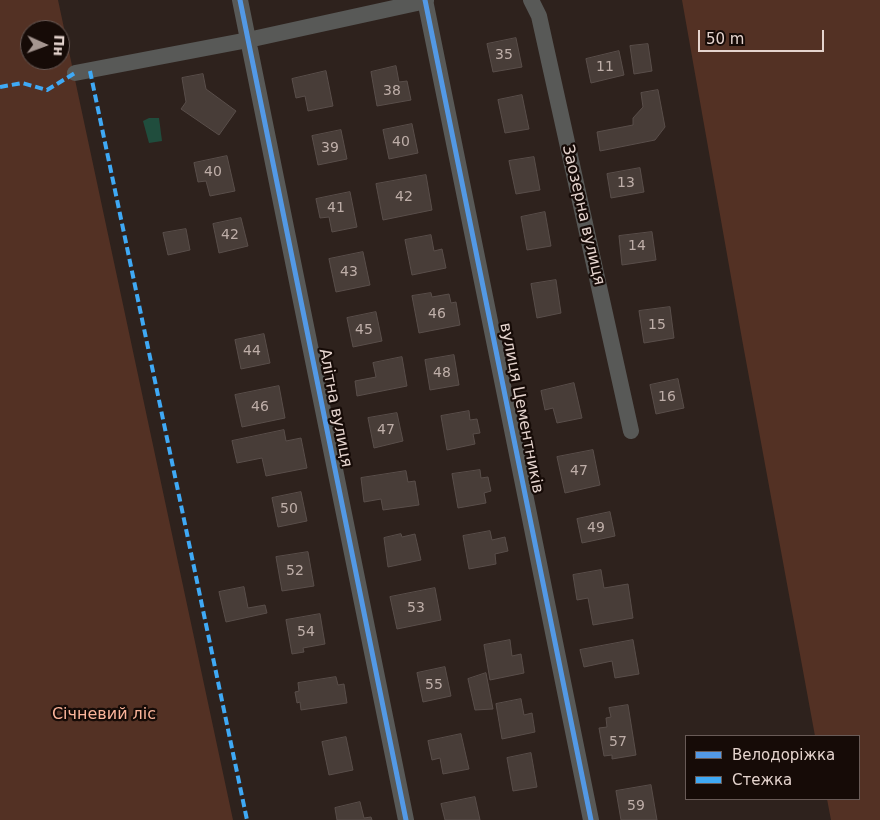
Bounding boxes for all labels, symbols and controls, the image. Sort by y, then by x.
north arrow [20,20,70,70]
scale bar [700,20,826,52]
text: 50 m [706,30,744,48]
text: Пн [51,35,67,56]
house number: 35 [495,47,513,63]
house number: 11 [596,59,614,75]
house number: 38 [383,83,401,99]
house number: 40 [392,134,410,150]
house number: 39 [321,140,339,156]
street label: Заозерна вулиця [557,143,609,287]
house number: 40 [204,164,222,180]
house number: 13 [617,175,635,191]
house number: 42 [395,189,413,205]
house number: 41 [327,200,345,216]
house number: 42 [221,227,239,243]
house number: 14 [628,238,646,254]
house number: 43 [340,264,358,280]
house number: 46 [428,306,446,322]
house number: 15 [648,317,666,333]
street label: вулиця Цементників [495,321,547,495]
house number: 45 [355,322,373,338]
house number: 44 [243,343,261,359]
street label: Алітна вулиця [314,347,356,469]
house number: 48 [433,365,451,381]
house number: 16 [658,389,676,405]
house number: 46 [251,399,269,415]
house number: 47 [377,422,395,438]
house number: 47 [570,463,588,479]
house number: 50 [280,501,298,517]
house number: 49 [587,520,605,536]
house number: 52 [286,563,304,579]
house number: 53 [407,600,425,616]
house number: 54 [297,624,315,640]
house number: 55 [425,677,443,693]
park label: Січневий ліс [52,705,156,725]
house number: 57 [609,734,627,750]
legend [685,735,860,800]
text: Велодоріжка [732,746,835,764]
text: Стежка [732,771,792,789]
house number: 59 [627,798,645,814]

